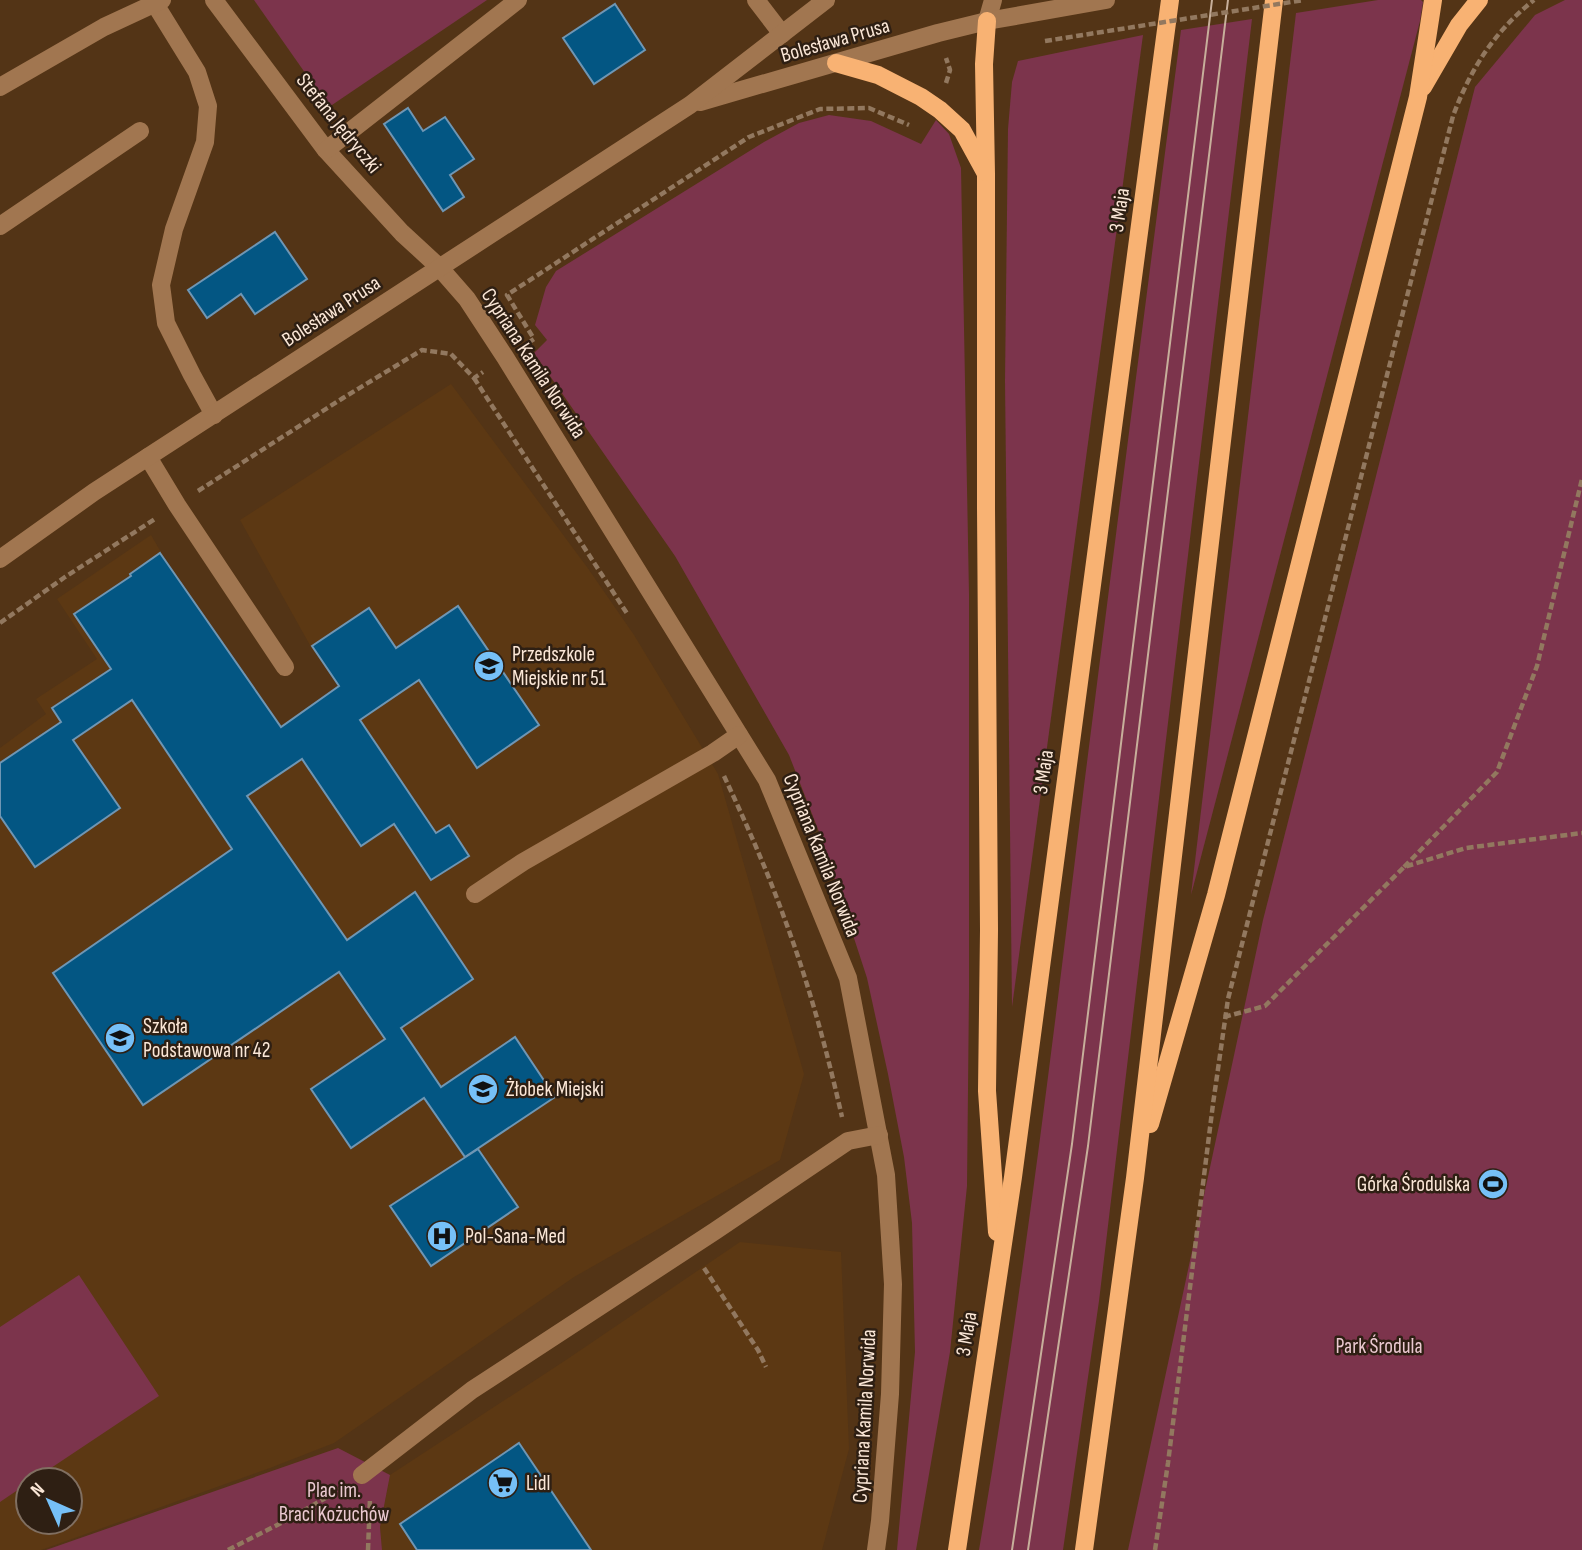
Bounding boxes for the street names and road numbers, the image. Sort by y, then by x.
street label: Bolesława Prusa [778,13,892,68]
street label: Stefana Jędryczki [291,68,387,178]
street label: 3 Maja [1104,186,1135,234]
street label: Bolesława Prusa [277,270,385,352]
street label: Cypriana Kamila Norwida [476,284,591,443]
street label: 3 Maja [1028,748,1059,796]
street label: Cypriana Kamila Norwida [777,770,866,940]
street label: 3 Maja [951,1310,982,1358]
street label: Cypriana Kamila Norwida [847,1329,882,1503]

